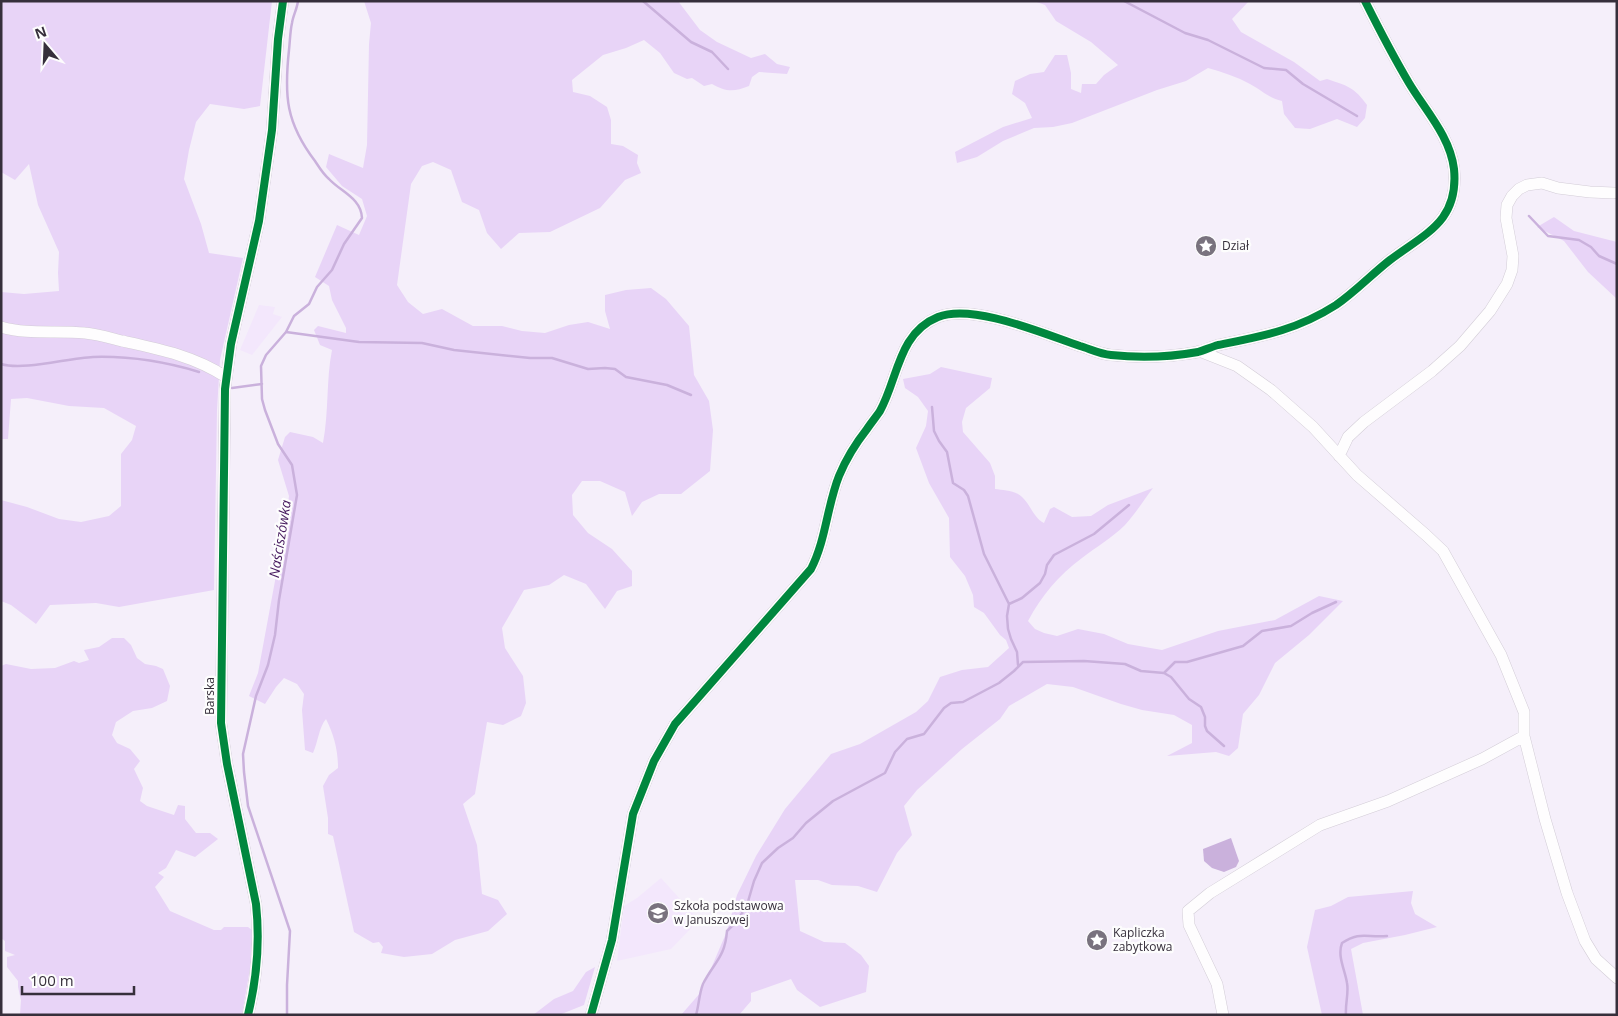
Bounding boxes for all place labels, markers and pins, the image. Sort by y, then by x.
place icon: Dział [1194,234,1218,258]
place label: Dział [1222,237,1250,254]
place label: Szkoła podstawowa w Januszowej [674,897,784,928]
school or university icon: Szkoła podstawowa w Januszowej [646,901,670,925]
place label: Kapliczka zabytkowa [1113,924,1172,955]
place icon: Kapliczka zabytkowa [1085,928,1109,952]

